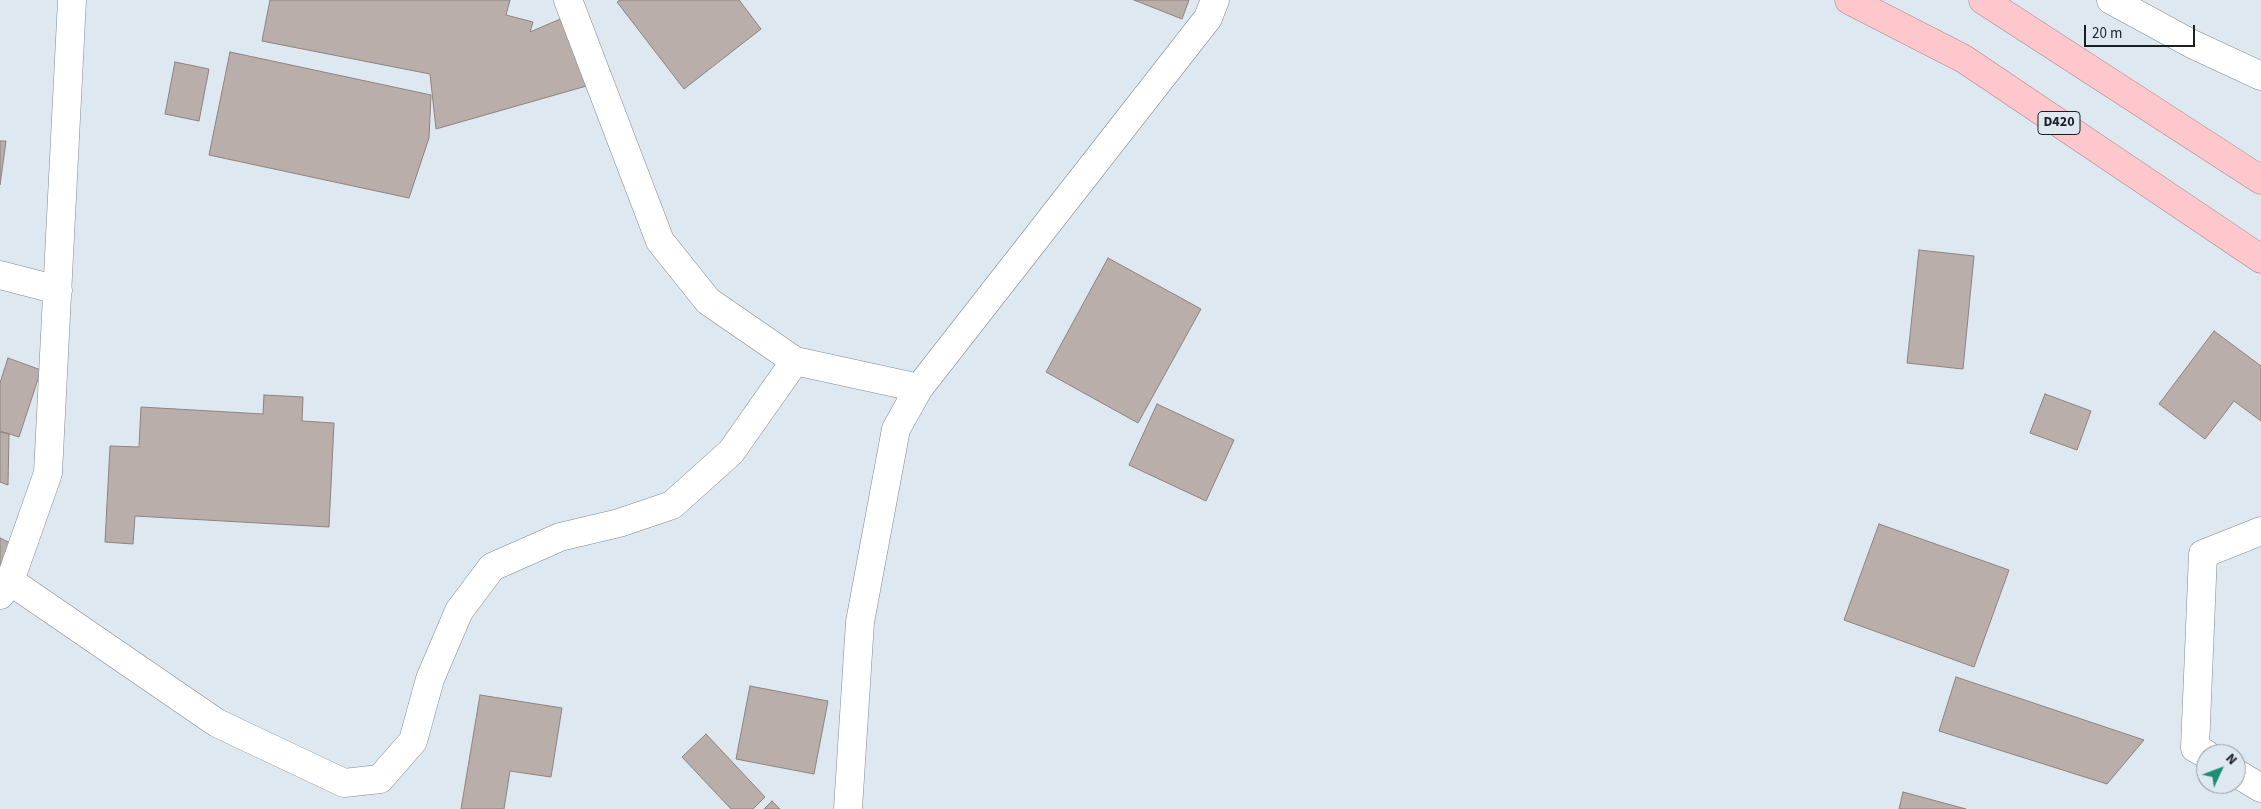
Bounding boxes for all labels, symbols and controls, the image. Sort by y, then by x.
scale bar [2086,15,2197,47]
text: 20 m [2092,23,2122,44]
road number: D420 [2038,112,2080,134]
north arrow [2196,744,2246,794]
text: N [2221,749,2242,770]

